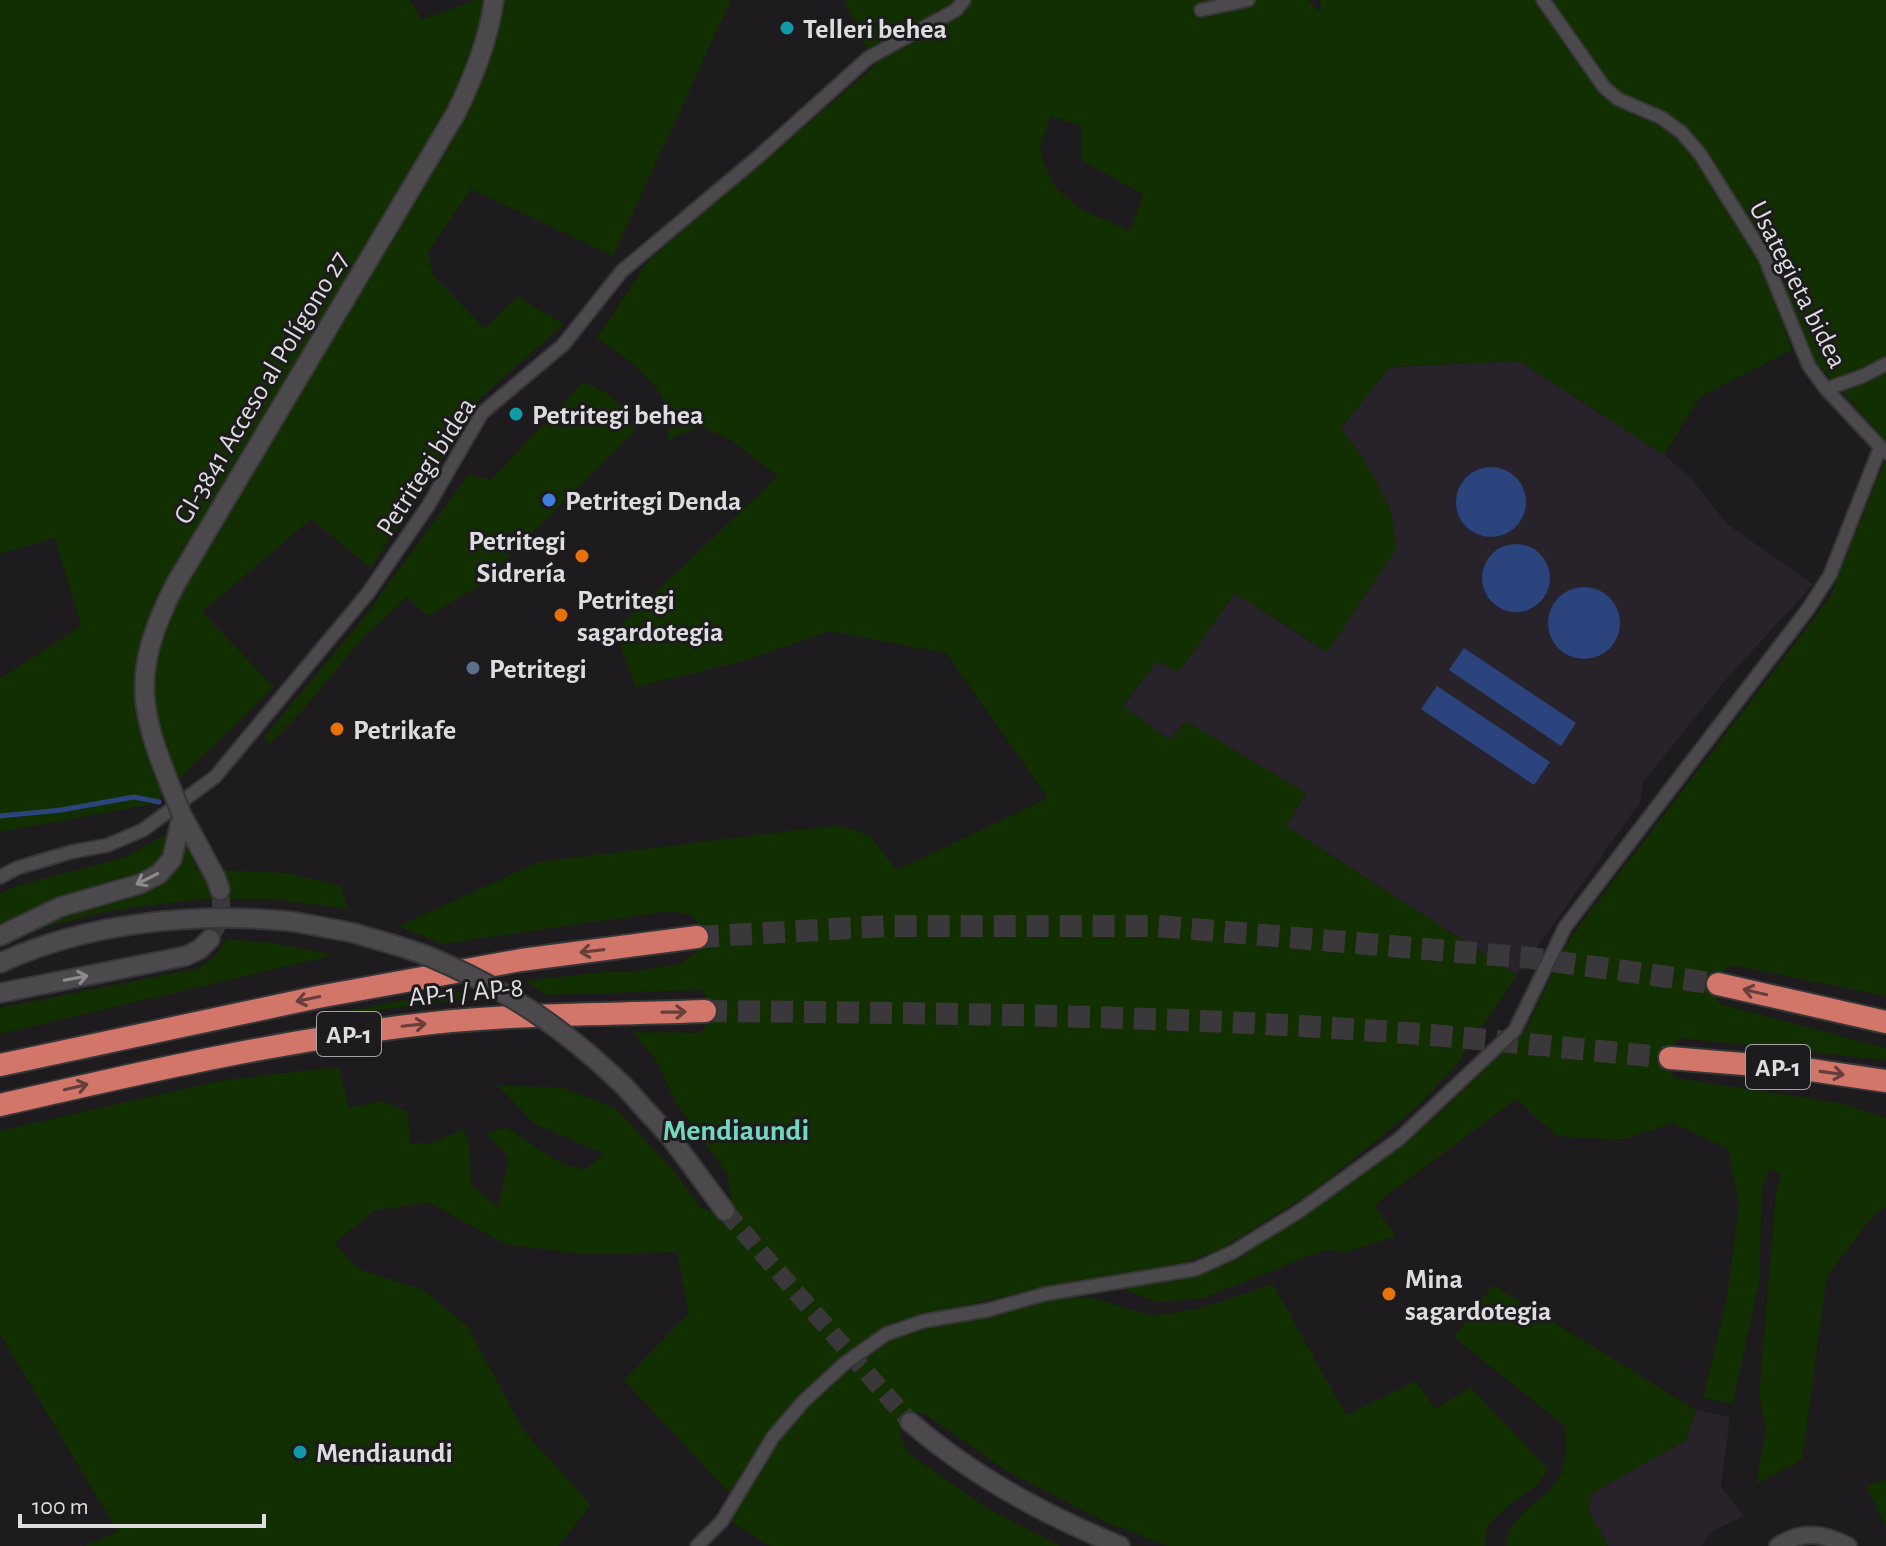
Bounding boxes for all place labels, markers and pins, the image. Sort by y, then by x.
place label: Telleri behea [803,16,947,44]
marker: Telleri behea [778,19,796,37]
place label: Petritegi behea [532,402,703,430]
marker: Petritegi behea [507,405,525,423]
place label: Petritegi Denda [565,488,742,516]
marker: Petritegi Denda [540,491,558,509]
place label: Petritegi Sidrería [468,528,566,588]
marker: Petritegi Sidrería [573,547,591,565]
place label: Petritegi sagardotegia [577,587,723,647]
marker: Petritegi sagardotegia [552,606,570,624]
place label: Petritegi [489,656,587,684]
marker: Petritegi [464,659,482,677]
place label: Petrikafe [353,717,456,745]
marker: Petrikafe [328,720,346,738]
place label: Mina sagardotegia [1405,1266,1551,1326]
marker: Mina sagardotegia [1380,1285,1398,1303]
place label: Mendiaundi [316,1440,453,1468]
marker: Mendiaundi [291,1443,309,1461]

